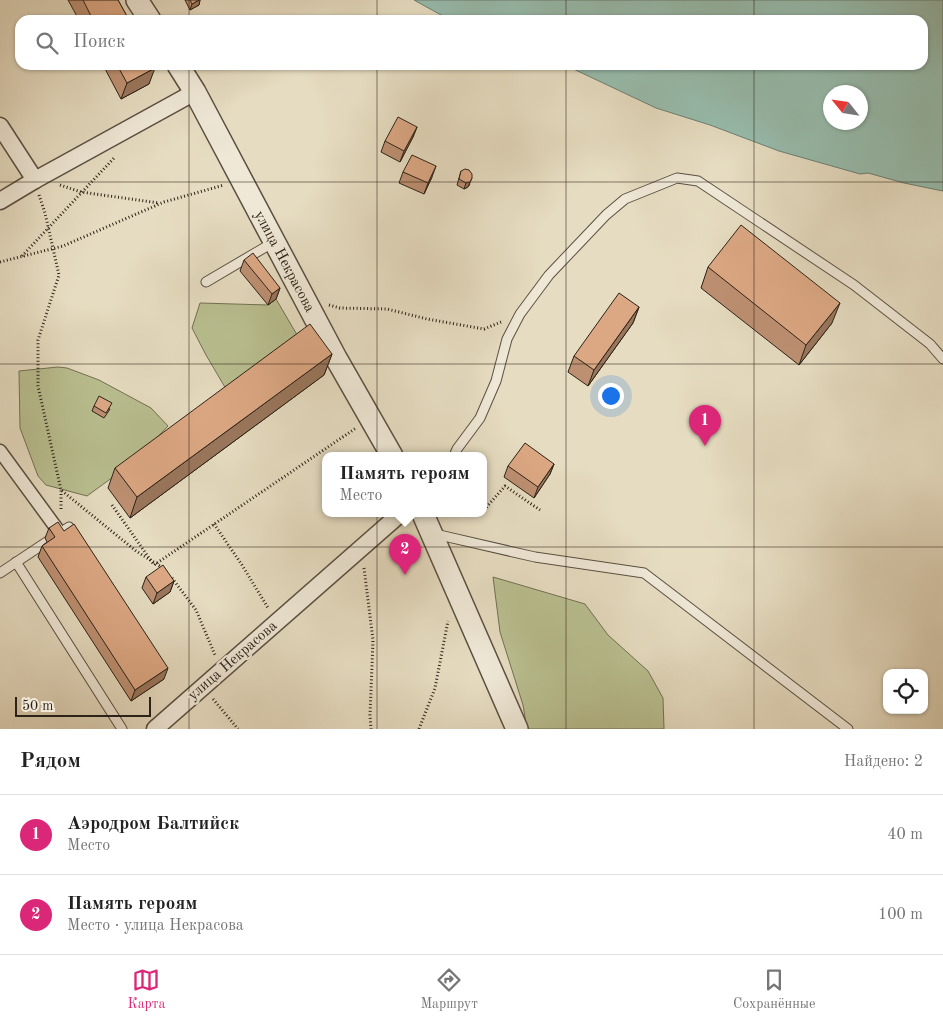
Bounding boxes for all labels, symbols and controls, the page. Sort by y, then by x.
search box [15,15,928,70]
icon: search [33,29,61,57]
text: Поиск [73,33,125,52]
north arrow [823,85,868,130]
street label: улица Некрасова [251,208,317,315]
your location [598,383,624,409]
pin: 1 [689,405,721,446]
popup [322,452,487,517]
text: Память героям [339,465,470,484]
text: Место [339,488,382,504]
pin: 2 [389,534,421,575]
street label: улица Некрасова [186,618,281,704]
map controls [883,669,928,714]
button: locate [883,669,928,714]
scale bar [15,694,151,717]
text: 50 m [22,699,53,713]
text: Рядом [20,751,81,772]
text: Найдено: 2 [844,754,923,770]
text: Аэродром Балтийск [67,815,239,834]
text: 1 [31,827,41,843]
text: 40 m [887,827,923,843]
text: Место [67,838,110,854]
text: Память героям [67,895,198,914]
text: 2 [31,907,41,923]
text: 100 m [878,907,923,923]
text: Место · улица Некрасова [67,918,244,934]
tab: Карта [128,966,165,1013]
tab: Маршрут [420,966,478,1013]
tab: Сохранённые [733,966,815,1013]

